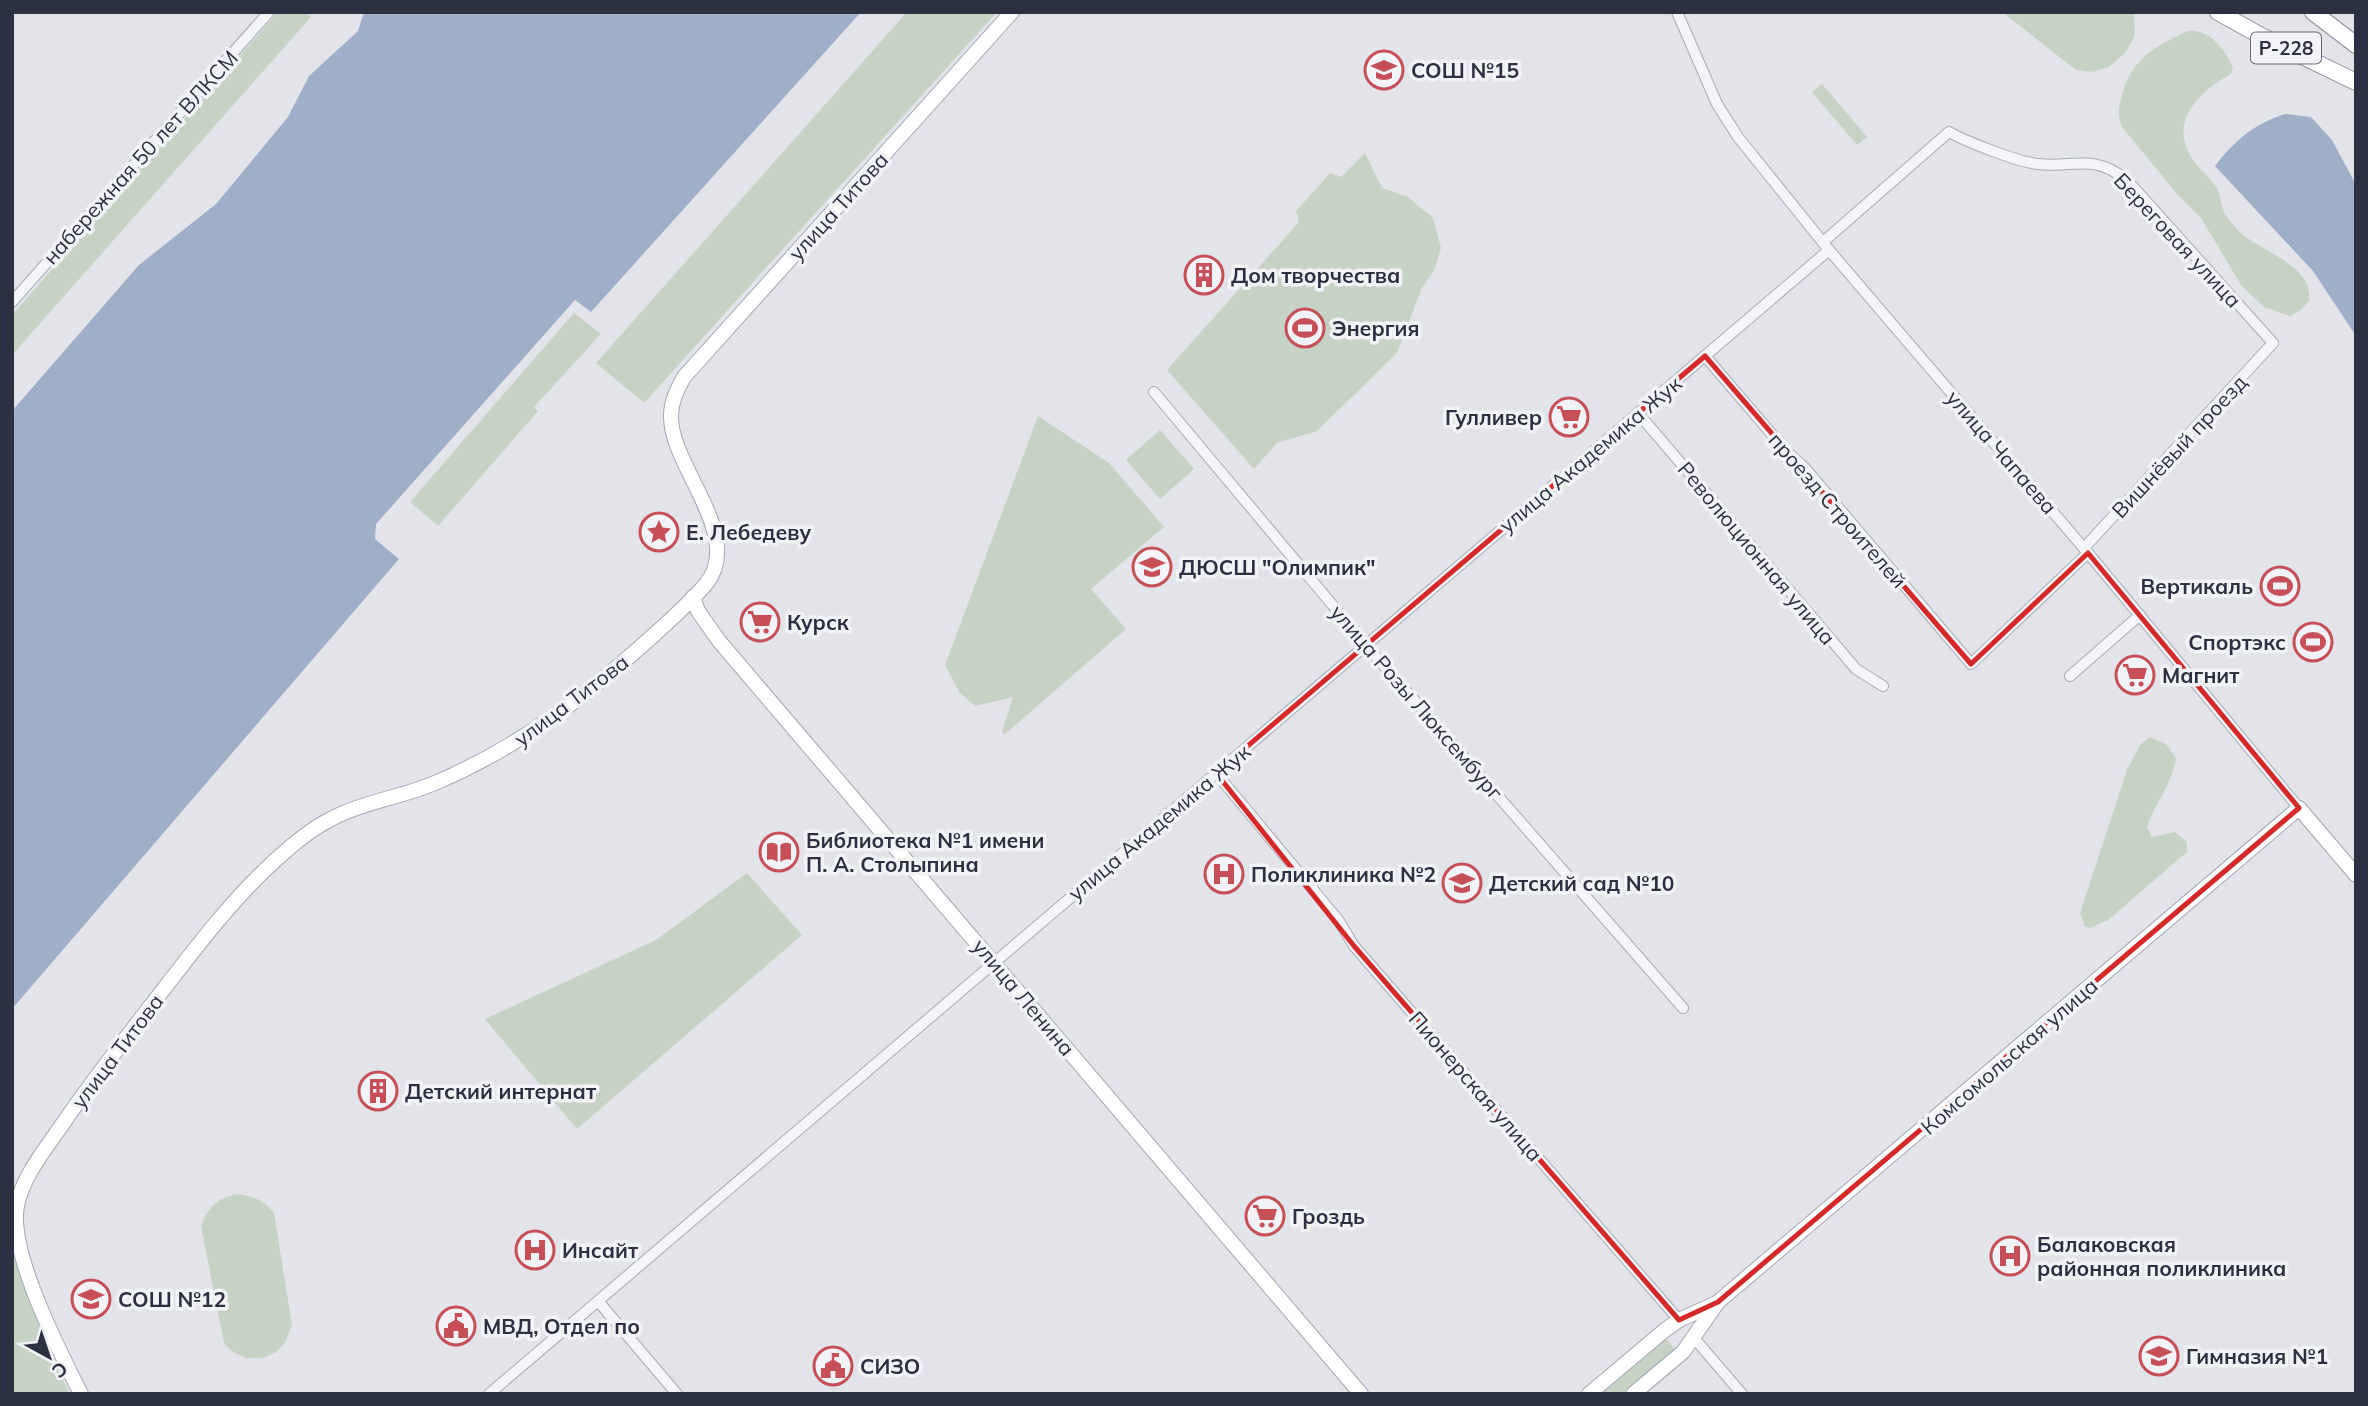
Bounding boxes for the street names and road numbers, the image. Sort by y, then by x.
road number: Р-228 [2251,32,2321,64]
street label: набережная 50 лет ВЛКСМ [37,45,243,269]
street label: улица Титова [783,147,893,265]
street label: Береговая улица [2109,167,2247,313]
street label: Вишнёвый проезд [2106,369,2252,523]
street label: улица Академика Жук [1494,370,1687,538]
street label: улица Чапаева [1941,385,2063,519]
street label: проезд Строителей [1763,427,1913,593]
street label: Революционная улица [1673,456,1841,650]
street label: улица Розы Люксембург [1325,599,1509,805]
street label: улица Титова [509,649,633,751]
street label: улица Академика Жук [1063,738,1256,906]
street label: улица Ленина [968,933,1080,1061]
street label: Комсомольская улица [1915,972,2103,1140]
street label: улица Титова [66,989,168,1113]
street label: Пионерская улица [1404,1006,1548,1166]

